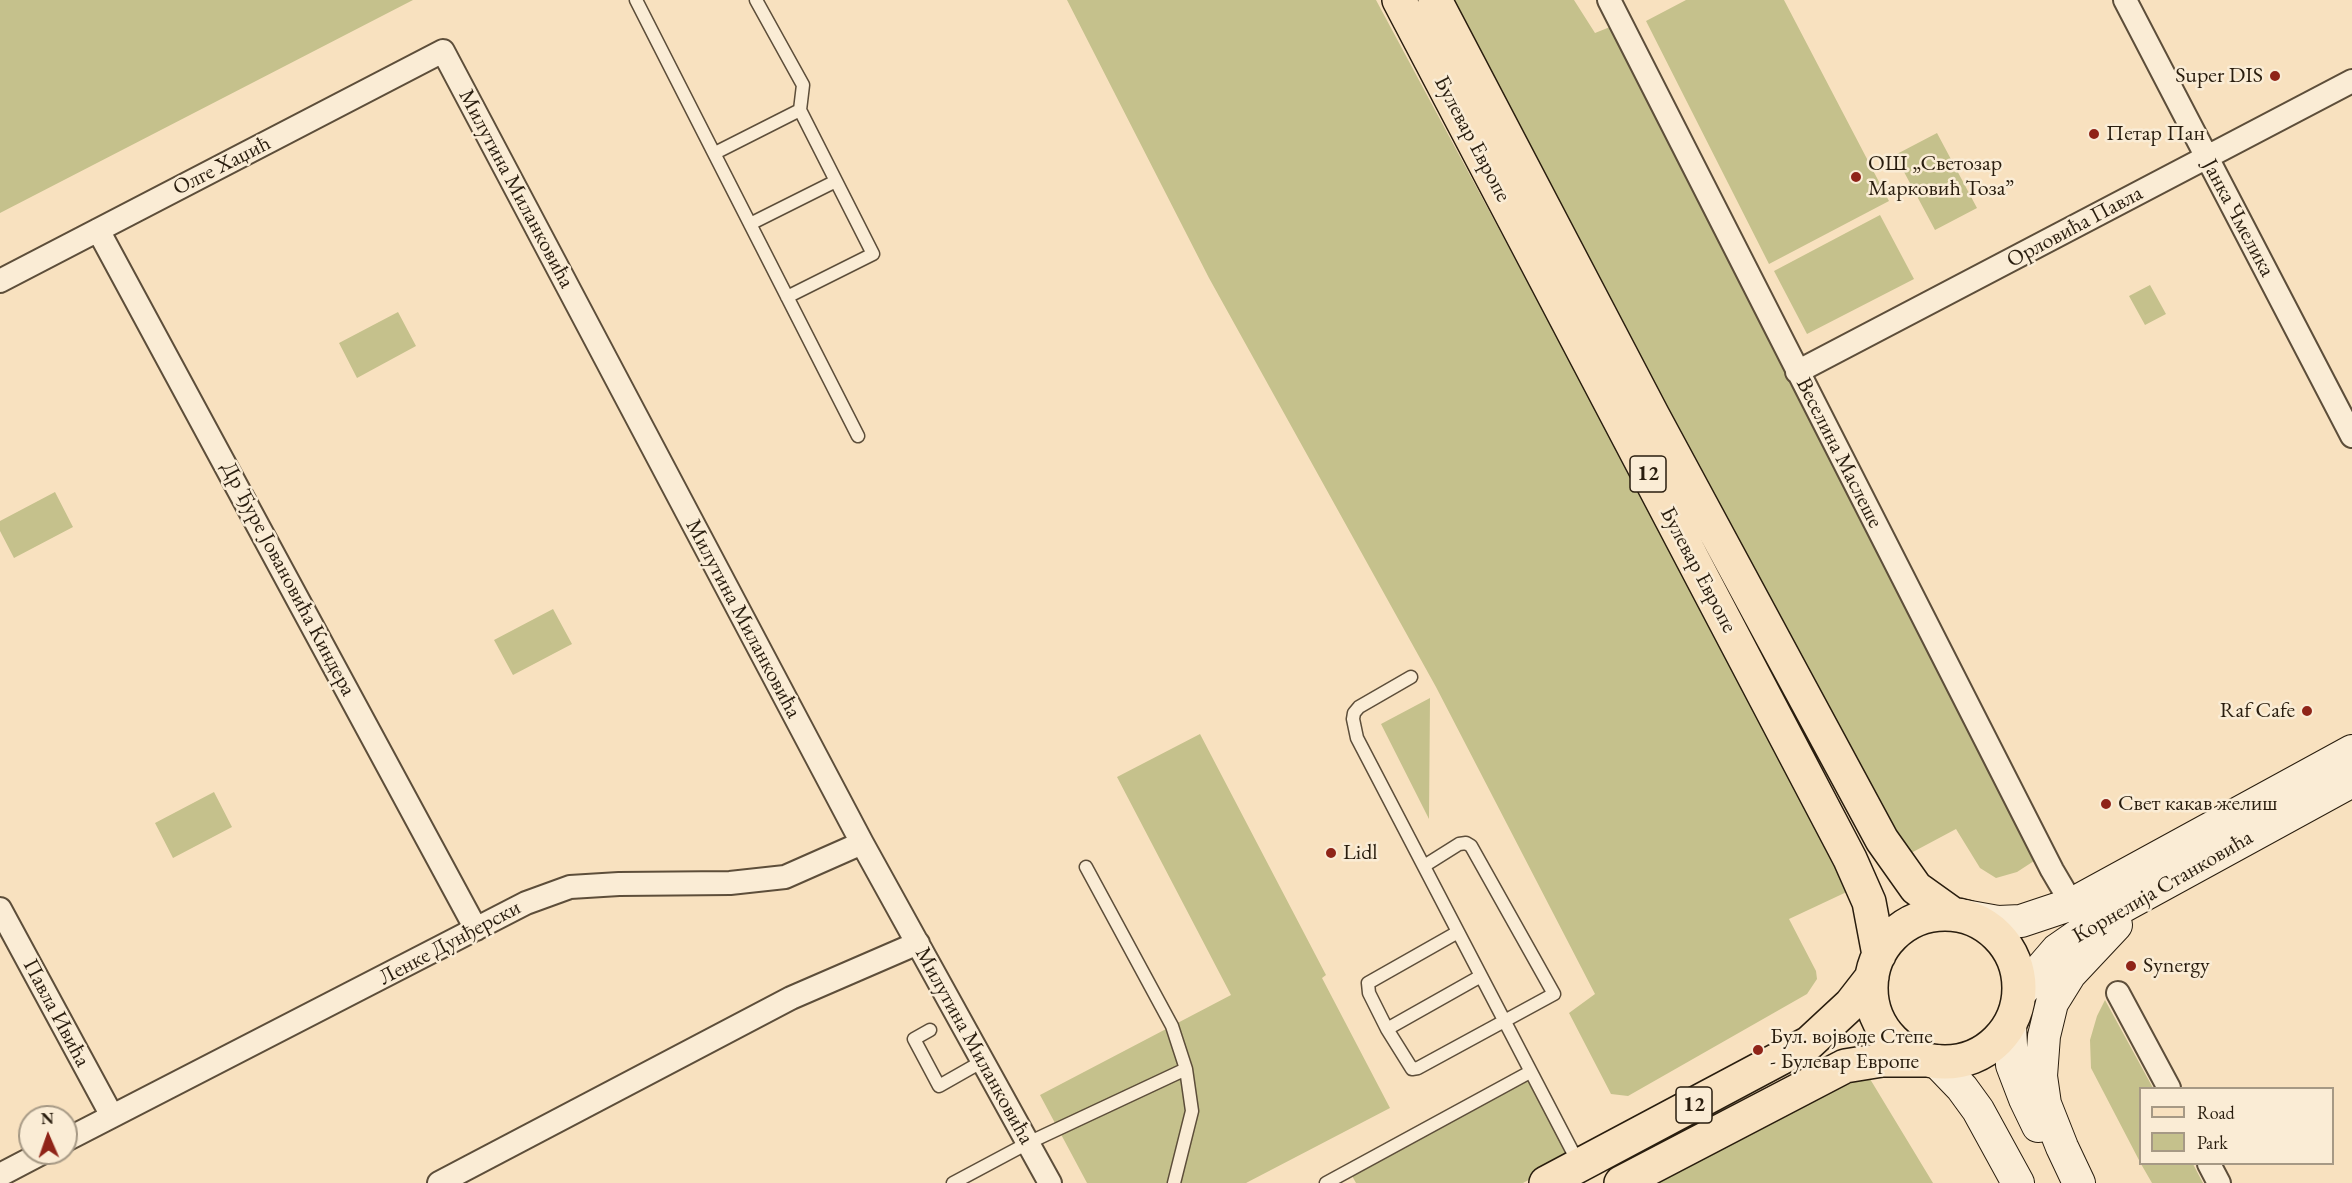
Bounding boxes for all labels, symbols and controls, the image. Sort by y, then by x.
place label: Super DIS [2175,63,2263,89]
marker: Super DIS [2268,69,2282,83]
street label: Булевар Европе [1428,72,1516,206]
street label: Милутина Миланковића [452,85,580,293]
place label: Петар Пан [2106,121,2205,147]
marker: Петар Пан [2087,127,2101,141]
street label: Олге Хаџић [169,130,275,202]
place label: ОШ „Светозар Марковић Тоза” [1868,151,2014,202]
street label: Јанка Чмелика [2196,155,2280,281]
marker: ОШ „Светозар Марковић Тоза” [1849,170,1863,184]
street label: Орловића Павла [2003,180,2147,274]
street label: Веселина Маслеше [1790,374,1888,532]
road number: 12 [1630,456,1666,492]
street label: Др Ђуре Јовановића Киндера [215,457,361,701]
street label: Булевар Европе [1654,503,1742,637]
street label: Милутина Миланковића [679,515,807,723]
place label: Raf Cafe [2220,698,2295,724]
marker: Raf Cafe [2300,704,2314,718]
place label: Свет какав желиш [2118,791,2278,817]
marker: Свет какав желиш [2099,797,2113,811]
street label: Корнелија Станковића [2068,825,2258,949]
place label: Lidl [1343,840,1378,866]
marker: Lidl [1324,846,1338,860]
street label: Ленке Дунђерски [375,895,525,991]
street label: Милутина Миланковића [909,943,1039,1149]
place label: Synergy [2143,953,2210,979]
street label: Павла Ивића [17,954,95,1072]
marker: Synergy [2124,959,2138,973]
place label: Бул. војводе Степе - Булевар Европе [1770,1024,1933,1076]
marker: Бул. војводе Степе - Булевар Европе [1751,1043,1765,1057]
road number: 12 [1676,1087,1712,1123]
legend [2139,1087,2334,1165]
text: Road [2197,1101,2235,1124]
north arrow [18,1105,78,1165]
text: N [41,1108,54,1129]
text: Park [2197,1131,2228,1154]

